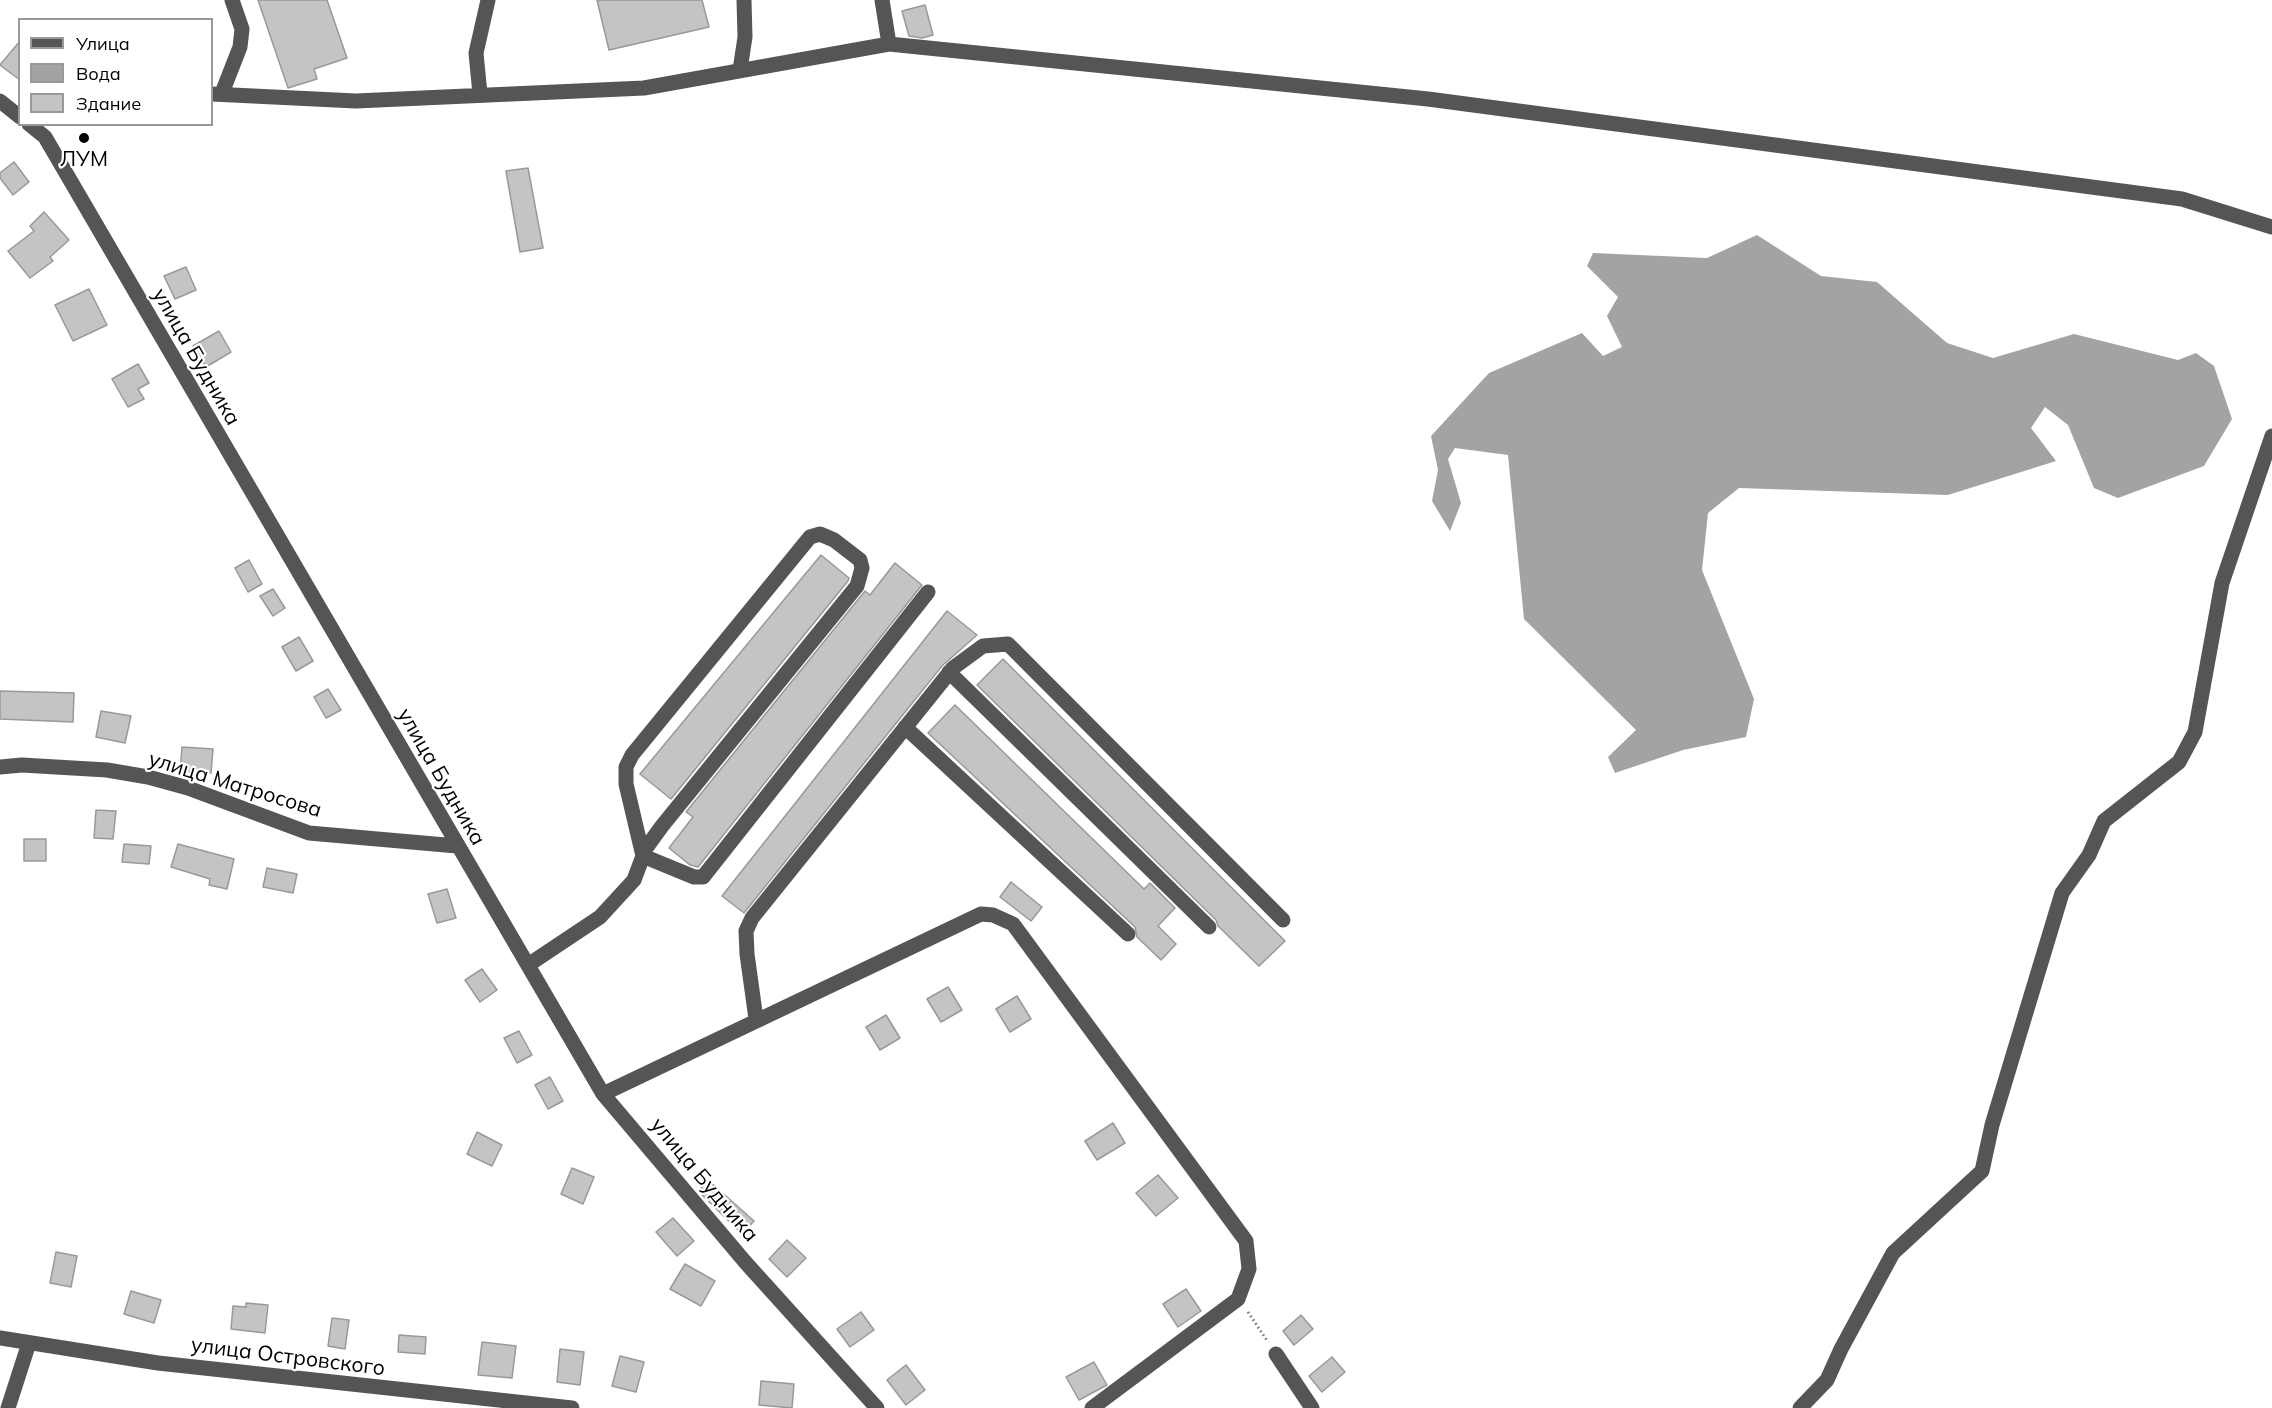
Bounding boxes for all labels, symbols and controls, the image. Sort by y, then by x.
legend [18,18,213,126]
text: Улица [76,32,130,55]
text: Вода [76,62,121,85]
text: Здание [76,92,141,115]
marker: ЛУМ [77,131,91,145]
place label: ЛУМ [60,147,108,173]
street label: улица Будника [147,284,245,430]
street label: улица Будника [392,704,490,850]
street label: улица Матросова [146,747,324,823]
street label: улица Будника [645,1113,763,1247]
street label: улица Островского [189,1333,387,1381]

